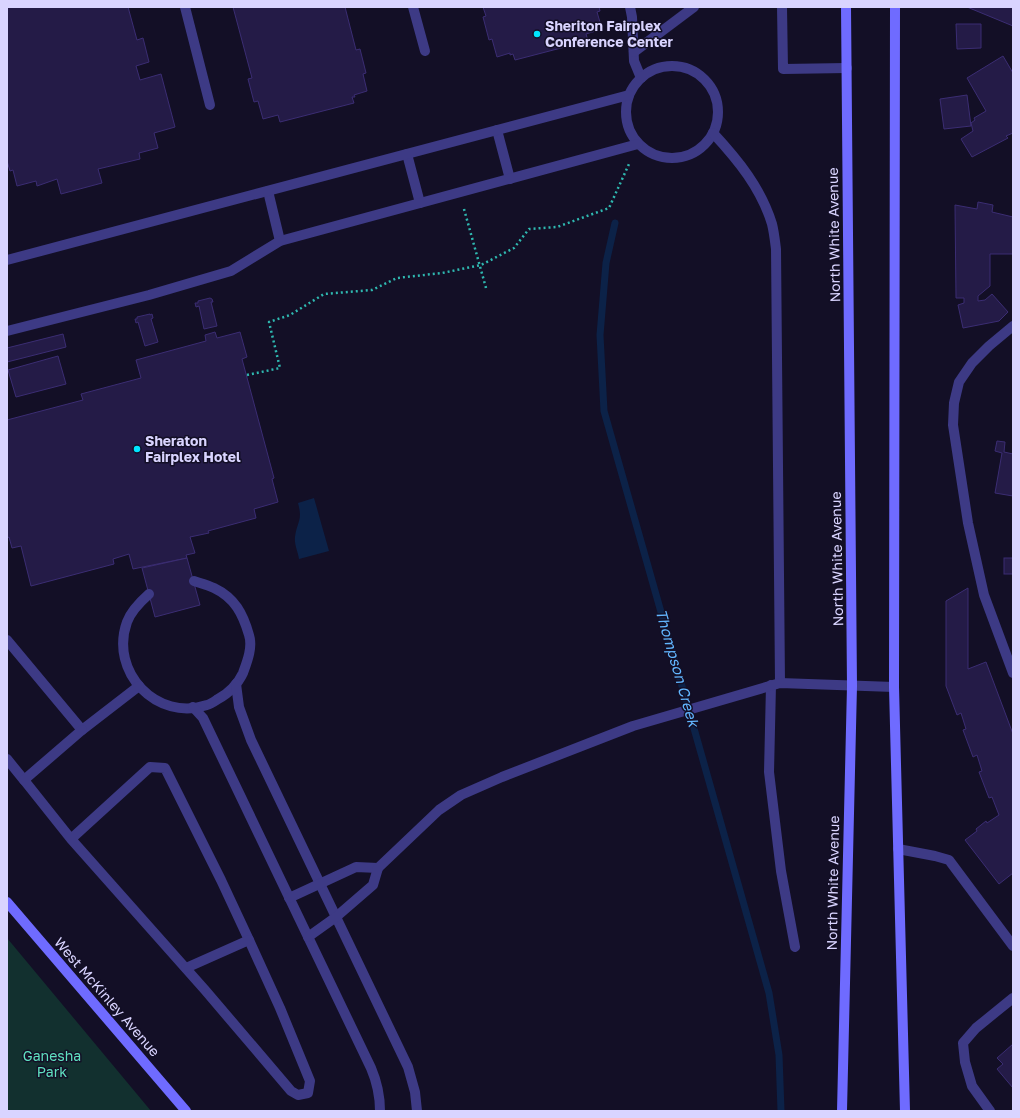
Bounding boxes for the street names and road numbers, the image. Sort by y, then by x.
street label: North White Avenue [824,167,843,303]
street label: North White Avenue [827,491,846,627]
street label: North White Avenue [823,815,842,951]
street label: West McKinley Avenue [51,934,164,1060]

